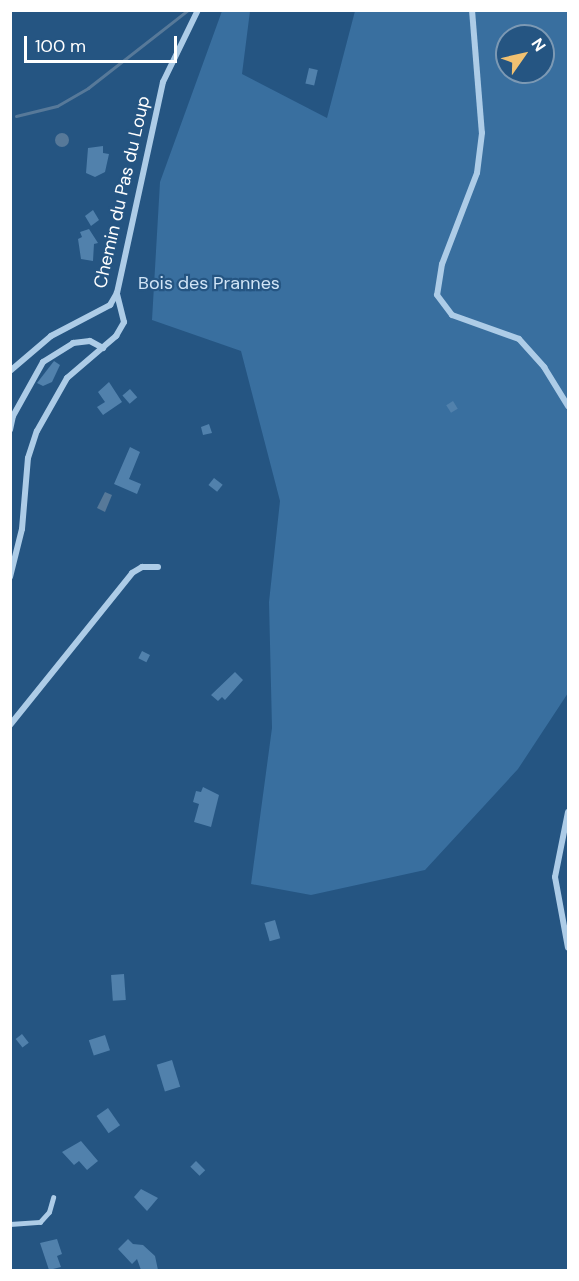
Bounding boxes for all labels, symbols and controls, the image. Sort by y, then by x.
scale bar [27,24,180,62]
north arrow [495,24,555,84]
text: 100 m [35,34,86,58]
text: N [527,34,551,55]
street label: Chemin du Pas du Loup [89,94,155,290]
park label: Bois des Prannes [138,272,280,294]

